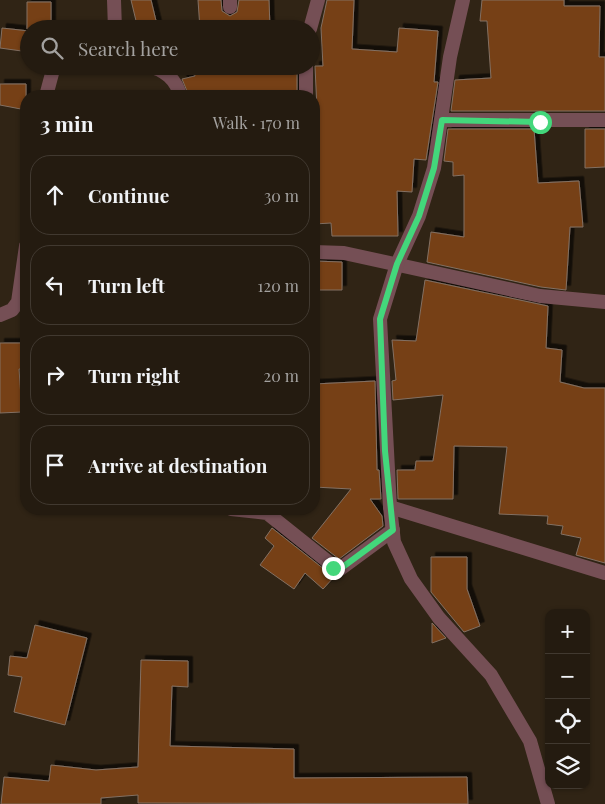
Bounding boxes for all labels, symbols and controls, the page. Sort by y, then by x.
search box [20,20,320,75]
icon: search [38,34,66,62]
text: Search here [78,35,178,61]
text: 3 min [40,109,94,137]
route start [529,111,552,134]
text: Walk · 170 m [213,112,300,133]
icon: ahead [41,181,69,209]
text: Continue [88,182,169,208]
text: 30 m [264,185,299,206]
icon: left [41,271,69,299]
text: Turn left [88,272,165,298]
text: 120 m [258,275,299,296]
icon: right [41,361,69,389]
text: Turn right [88,362,180,388]
text: 20 m [264,365,299,386]
icon: arrive [41,451,69,479]
text: Arrive at destination [88,452,268,478]
route end [322,557,345,580]
map controls [545,609,590,789]
button: + [545,609,590,654]
button: − [545,654,590,699]
button: locate [545,699,590,744]
button: layers [545,744,590,789]

